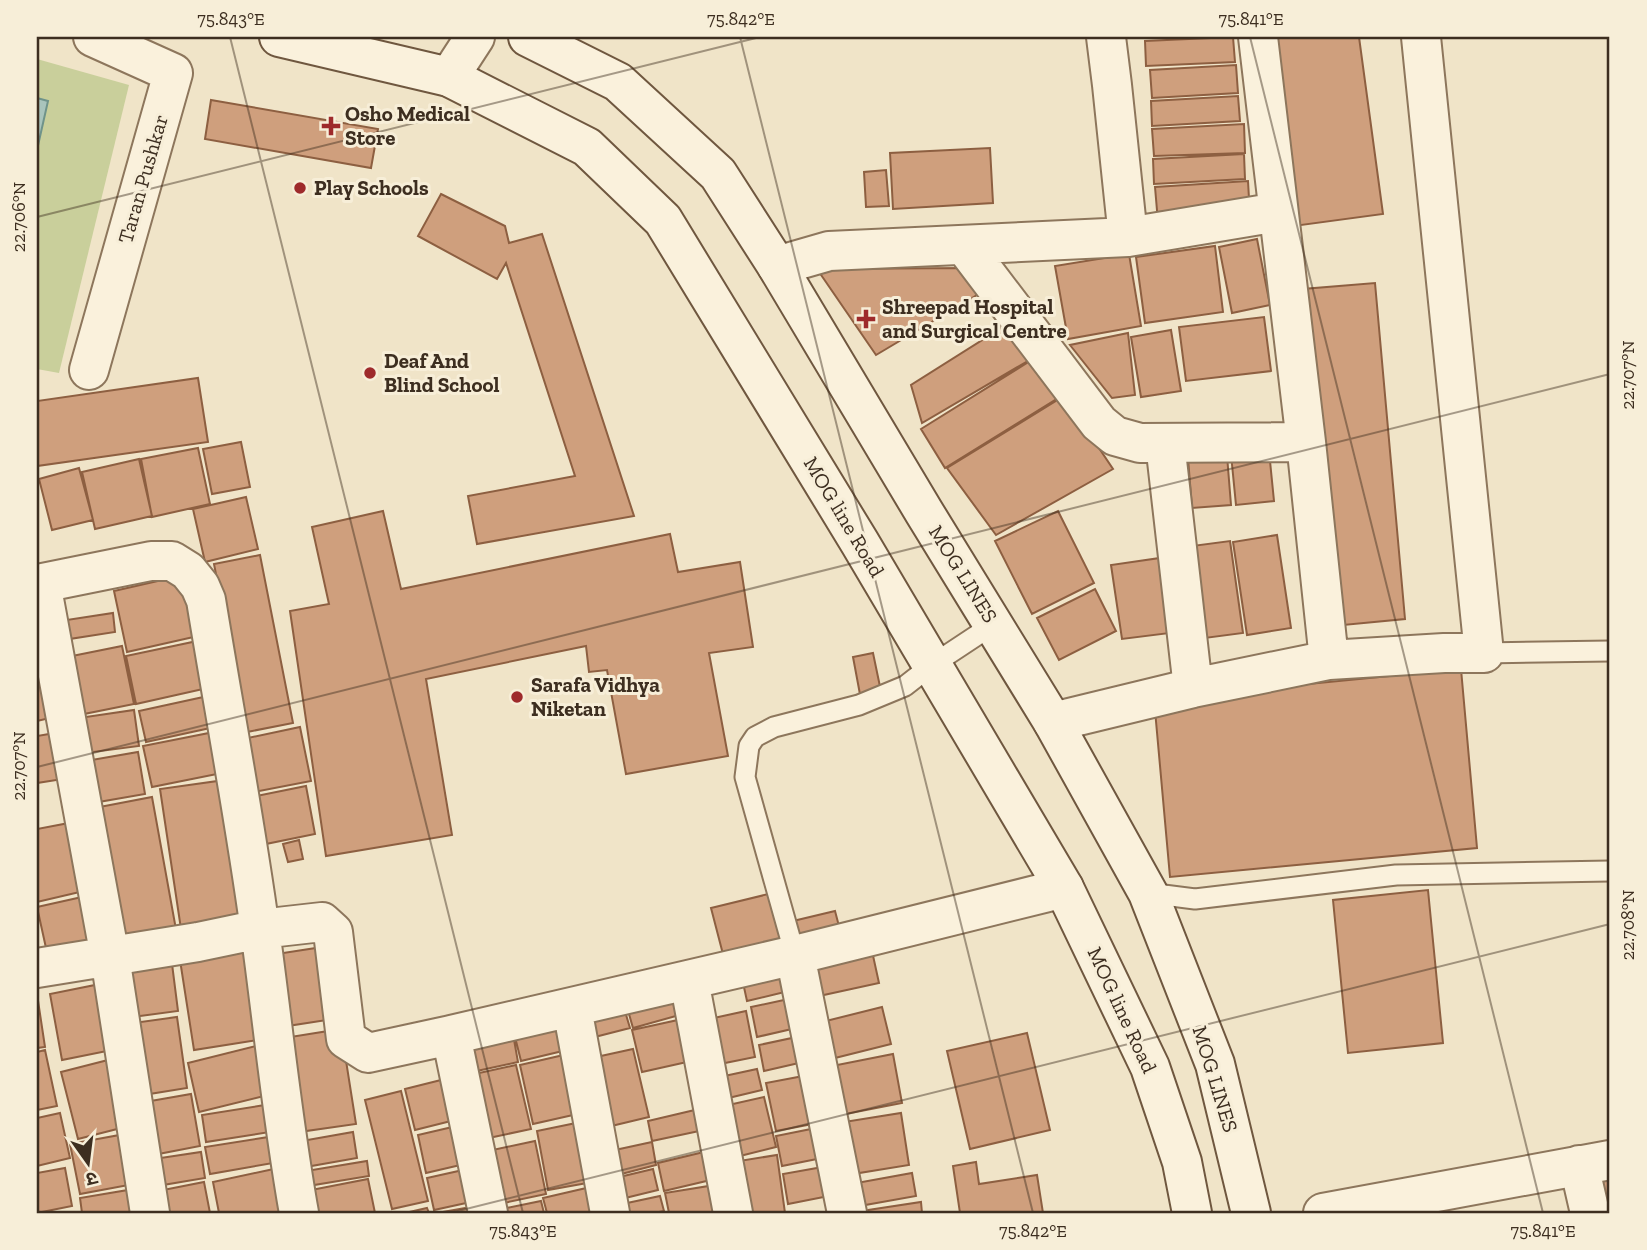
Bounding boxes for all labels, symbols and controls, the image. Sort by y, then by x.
text: 75.843°E [197,8,265,30]
text: 75.842°E [707,8,775,30]
text: 75.841°E [1218,8,1284,30]
place label: Osho Medical Store [345,101,470,150]
street label: Taran Pushkar [112,111,173,246]
marker: Osho Medical Store [323,118,339,134]
place label: Play Schools [314,175,429,200]
marker: Play Schools [292,180,308,196]
text: 22.706°N [8,182,30,252]
place label: Shreepad Hospital and Surgical Centre [882,294,1067,343]
marker: Shreepad Hospital and Surgical Centre [856,309,876,329]
text: 22.707°N [1617,340,1639,410]
place label: Deaf And Blind School [384,348,499,397]
marker: Deaf And Blind School [362,365,378,381]
street label: MOG line Road [799,452,890,582]
street label: MOG LINES [924,520,1003,627]
place label: Sarafa Vidhya Niketan [531,672,660,721]
marker: Sarafa Vidhya Niketan [509,689,525,705]
text: 22.707°N [8,731,30,801]
text: 22.708°N [1617,890,1639,960]
street label: MOG line Road [1082,943,1163,1077]
street label: MOG LINES [1187,1023,1244,1135]
north arrow [52,1128,122,1198]
text: उ [83,1167,100,1192]
text: 75.843°E [489,1220,557,1242]
text: 75.842°E [999,1220,1067,1242]
text: 75.841°E [1510,1220,1576,1242]

